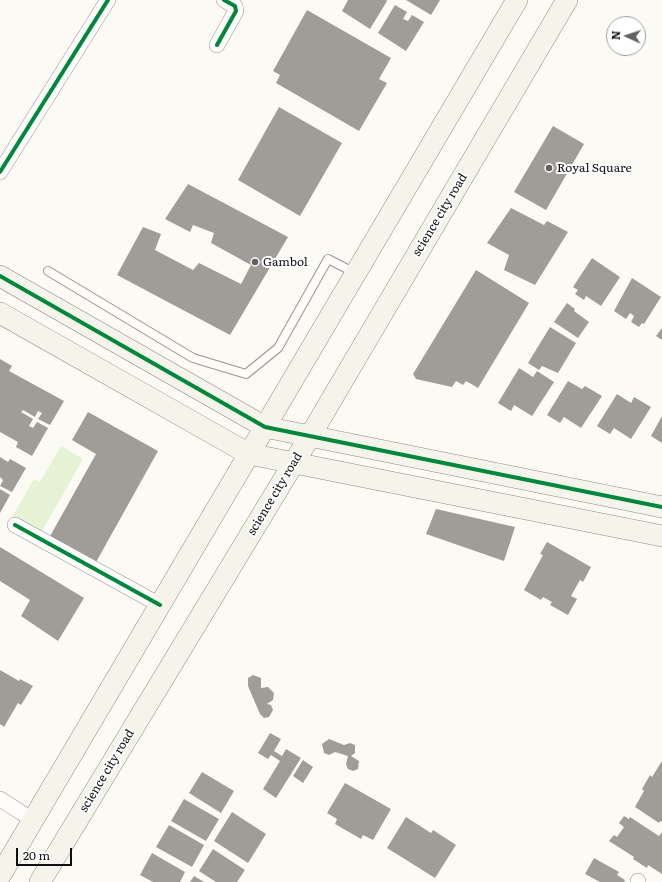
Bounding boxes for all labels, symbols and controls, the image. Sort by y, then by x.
north arrow [606,16,646,56]
text: N [607,30,623,40]
place label: Royal Square [557,161,632,175]
marker: Royal Square [544,163,554,173]
street label: science city road [410,171,470,259]
place label: Gambol [263,255,308,269]
marker: Gambol [250,257,260,267]
street label: science city road [245,450,305,538]
street label: science city road [77,727,137,815]
scale bar [18,840,74,866]
text: 20 m [23,846,50,864]

